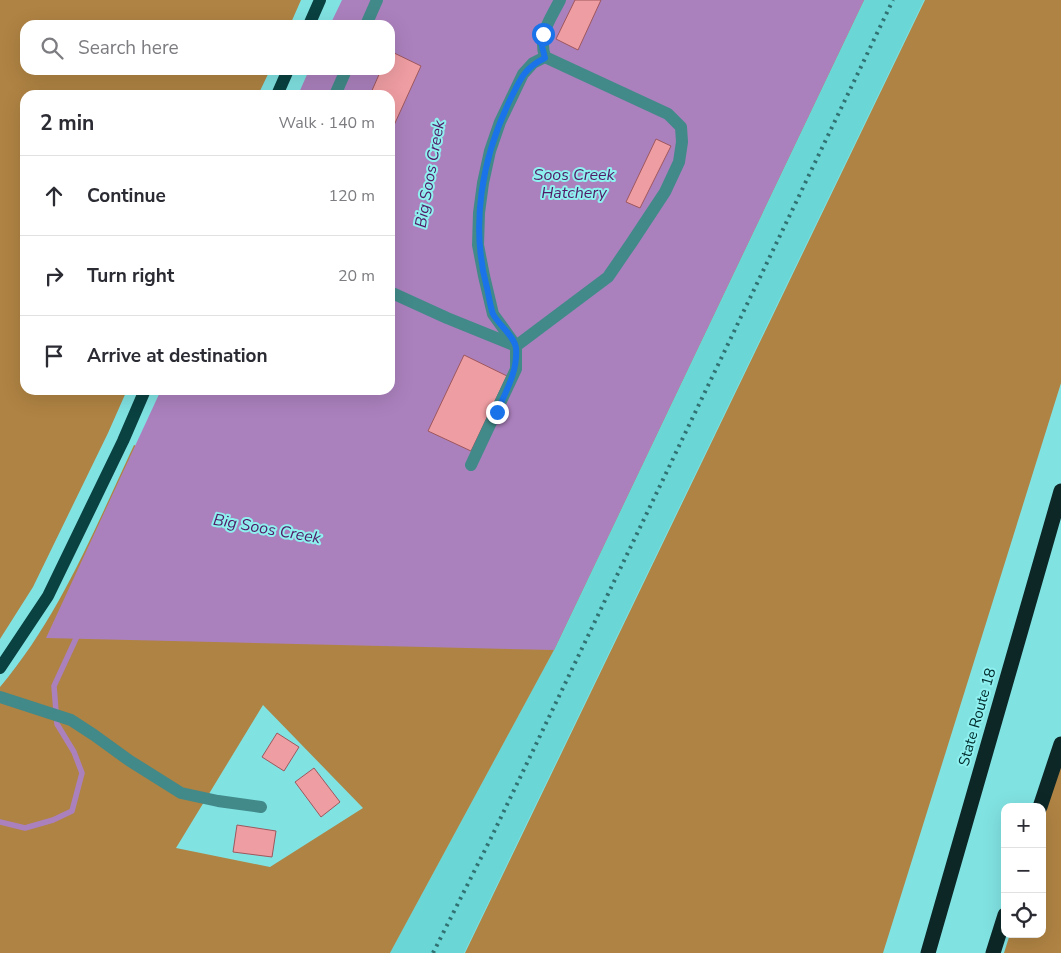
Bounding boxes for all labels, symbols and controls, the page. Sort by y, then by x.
search box [20,20,395,75]
route start [532,23,555,46]
icon: search [38,34,66,62]
text: Search here [78,35,179,61]
text: 2 min [40,109,94,137]
text: Walk · 140 m [279,112,375,134]
water label: Big Soos Creek [410,117,450,230]
water label: Soos Creek Hatchery [534,164,615,204]
icon: ahead [40,182,68,210]
text: Continue [87,183,166,209]
text: 120 m [328,185,375,207]
icon: right [40,262,68,290]
text: Turn right [87,263,174,289]
text: 20 m [338,265,375,287]
icon: arrive [40,342,68,370]
text: Arrive at destination [87,343,268,369]
route end [486,401,509,424]
water label: Big Soos Creek [211,509,324,549]
street label: State Route 18 [953,666,1001,768]
map controls [1001,803,1046,938]
button: + [1001,803,1046,848]
button: − [1001,848,1046,893]
button: locate [1001,893,1046,938]

